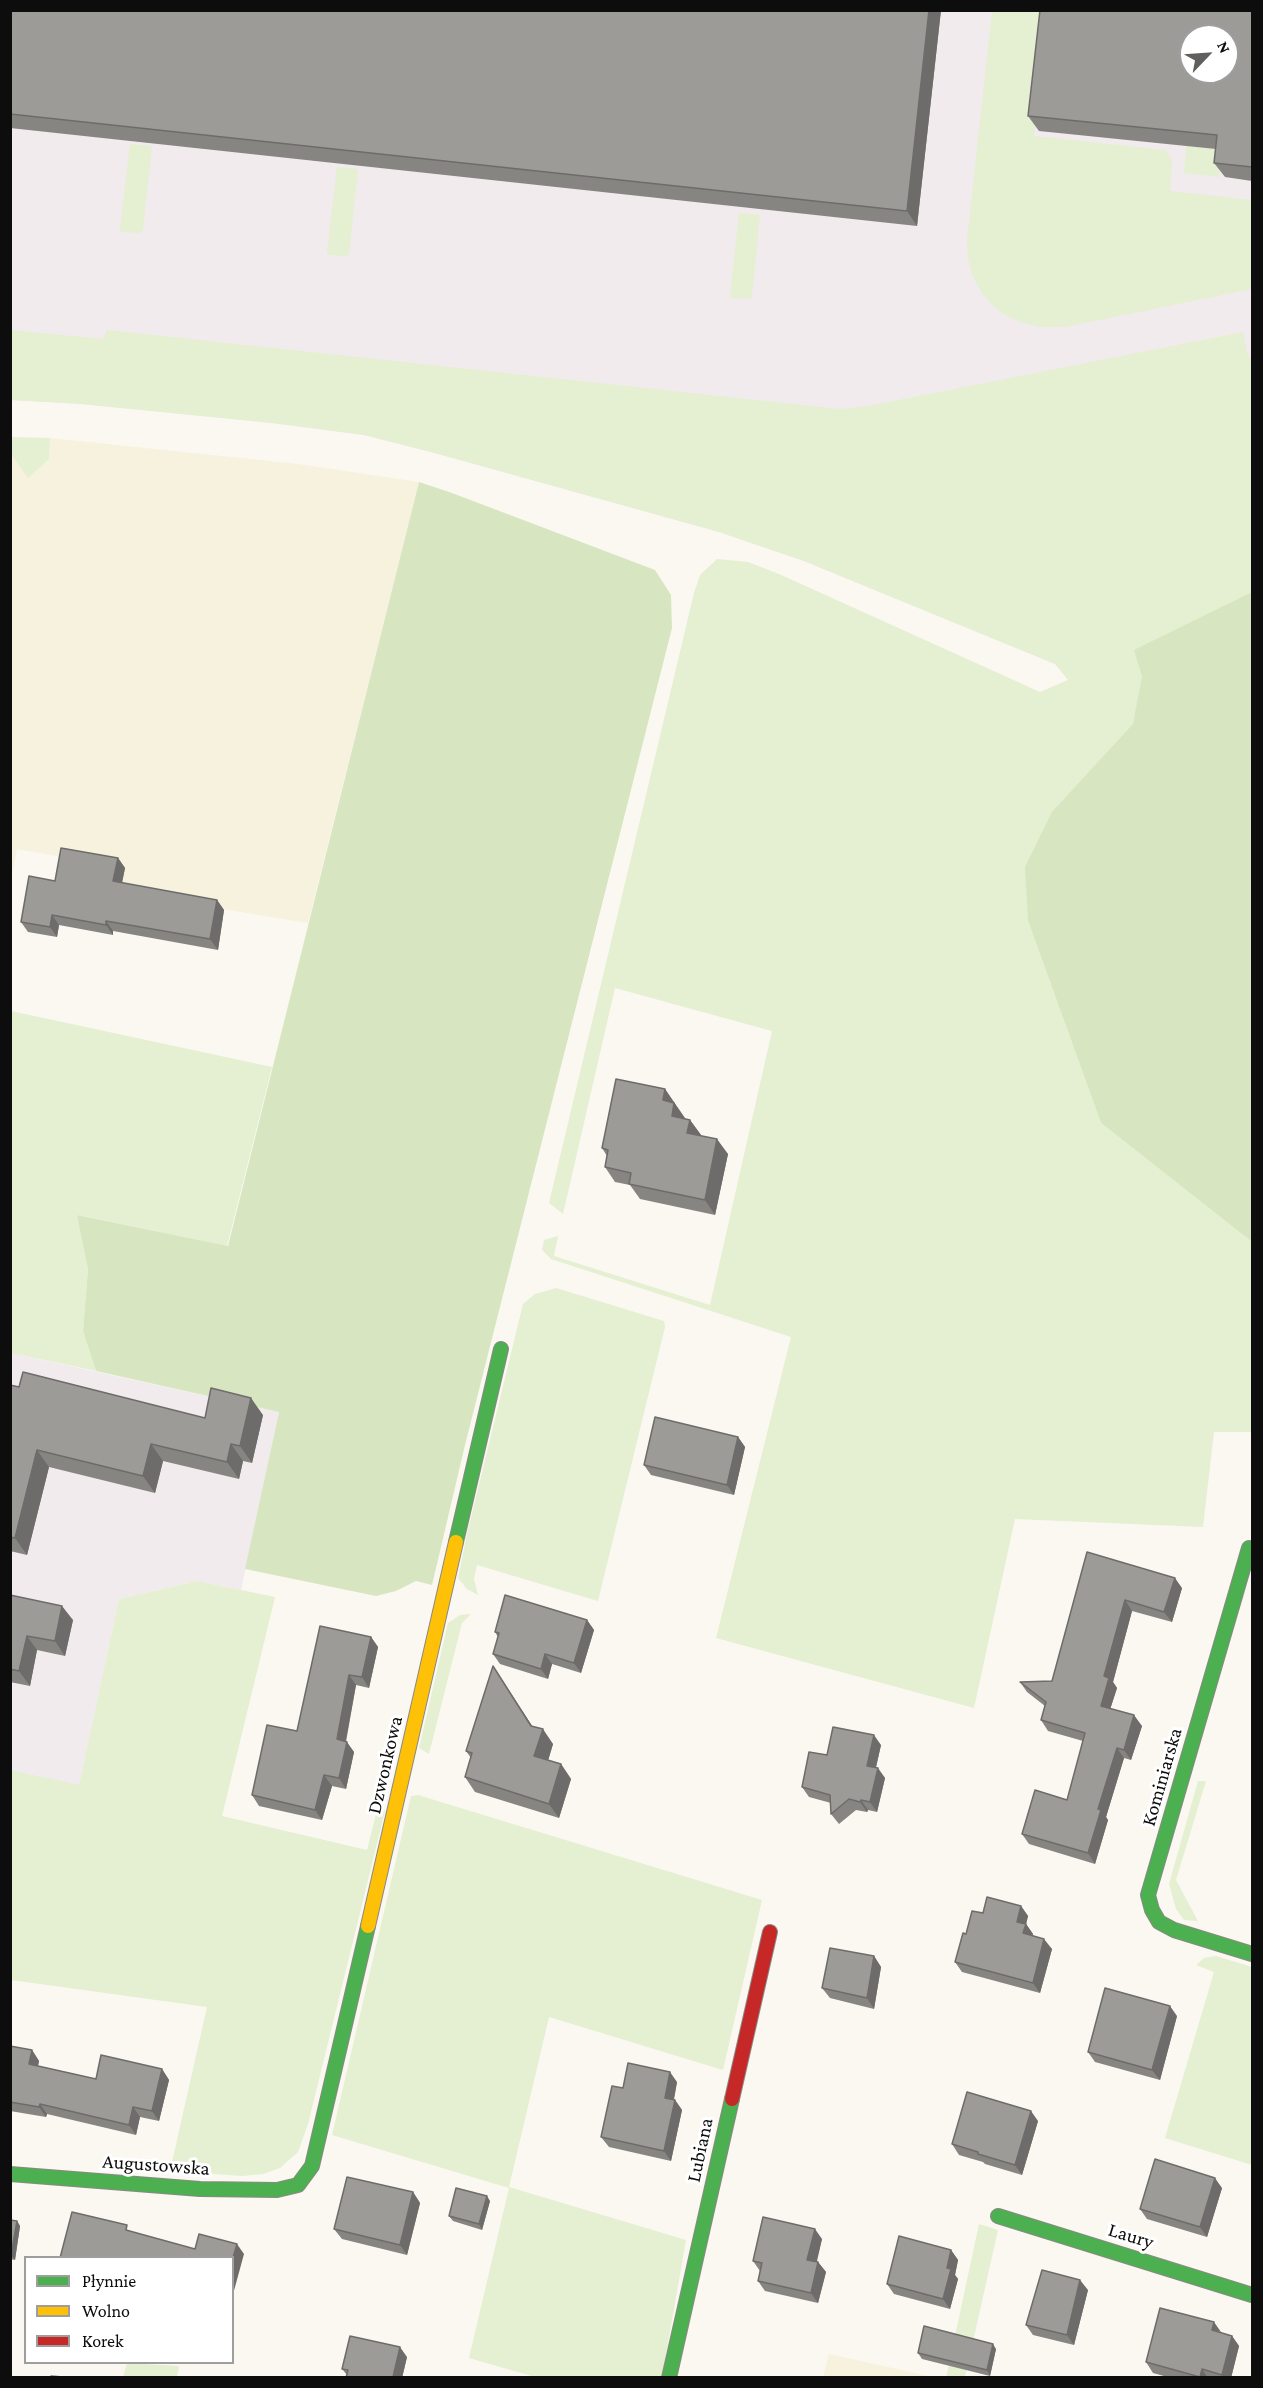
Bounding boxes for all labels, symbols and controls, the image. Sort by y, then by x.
north arrow [1179,24,1239,84]
text: N [1214,38,1234,56]
street label: Dzwonkowa [362,1714,408,1816]
street label: Kominiarska [1137,1725,1187,1829]
street label: Lubiana [681,2116,719,2184]
street label: Augustowska [102,2149,210,2181]
street label: Laury [1105,2218,1157,2254]
legend [24,2256,234,2364]
text: Płynnie [82,2271,136,2291]
text: Wolno [82,2301,130,2321]
text: Korek [82,2331,124,2351]

